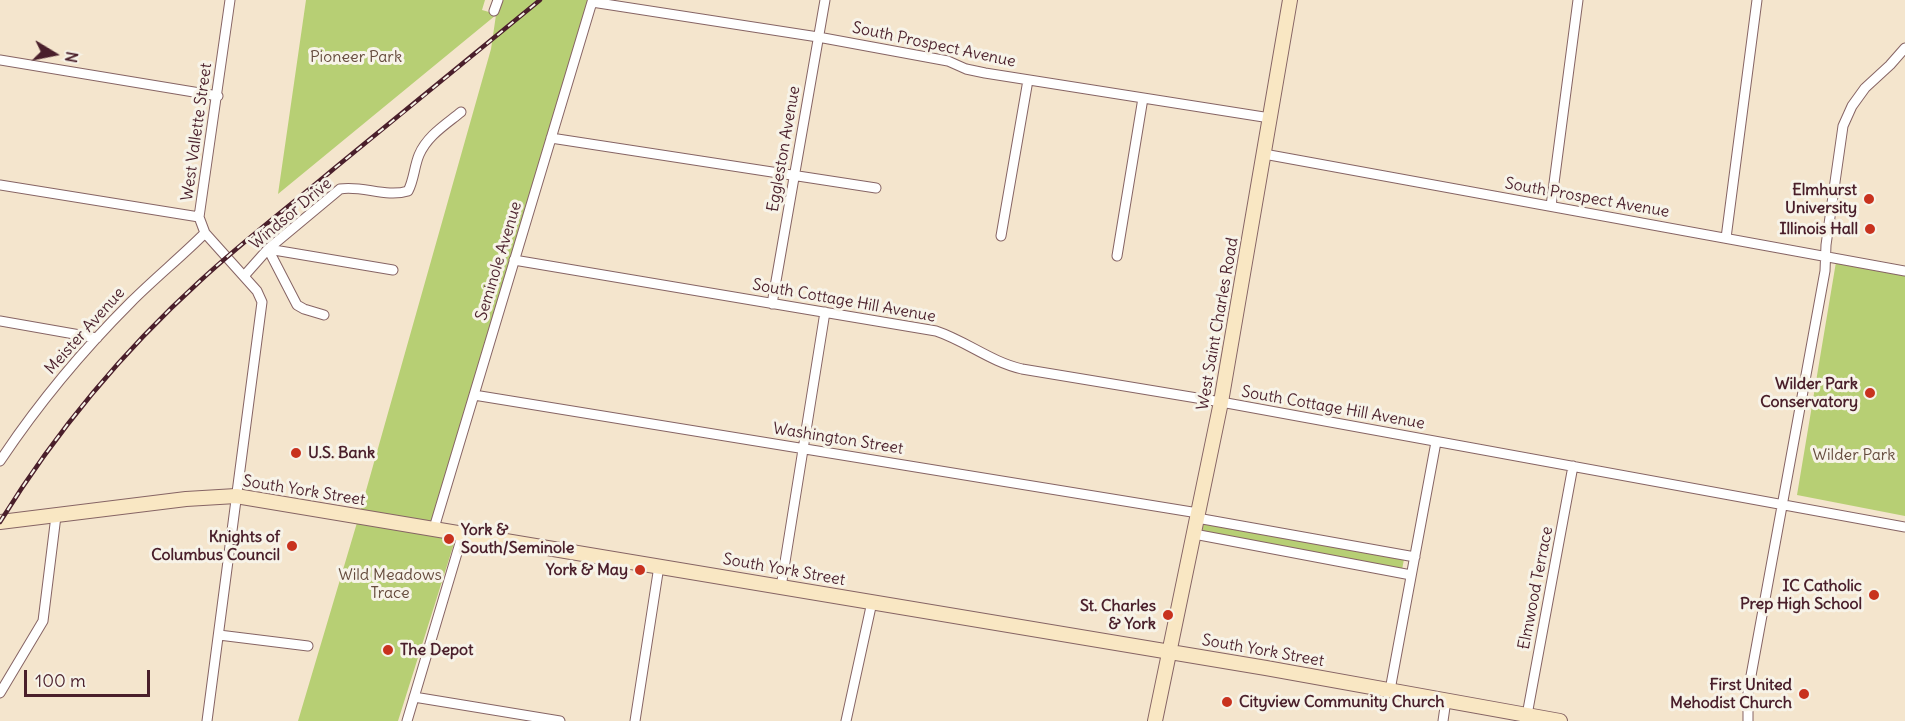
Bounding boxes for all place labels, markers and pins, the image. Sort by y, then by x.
place label: Elmhurst University [1785,180,1857,218]
marker: Elmhurst University [1862,192,1876,206]
place label: Illinois Hall [1780,219,1858,239]
marker: Illinois Hall [1863,222,1877,236]
place label: Wilder Park Conservatory [1760,374,1858,412]
marker: Wilder Park Conservatory [1863,386,1877,400]
place label: U.S. Bank [308,443,375,463]
marker: U.S. Bank [289,446,303,460]
place label: York & South/Seminole [461,520,574,558]
place label: Knights of Columbus Council [151,527,280,565]
marker: York & South/Seminole [442,532,456,546]
marker: Knights of Columbus Council [285,539,299,553]
place label: York & May [546,560,628,580]
marker: York & May [633,563,647,577]
place label: IC Catholic Prep High School [1740,576,1862,614]
marker: IC Catholic Prep High School [1867,588,1881,602]
place label: St. Charles & York [1080,596,1156,634]
marker: St. Charles & York [1161,608,1175,622]
place label: The Depot [400,640,473,660]
marker: The Depot [381,643,395,657]
place label: First United Mehodist Church [1670,675,1792,713]
marker: First United Mehodist Church [1797,687,1811,701]
place label: Cityview Community Church [1239,692,1445,712]
marker: Cityview Community Church [1220,695,1234,709]

